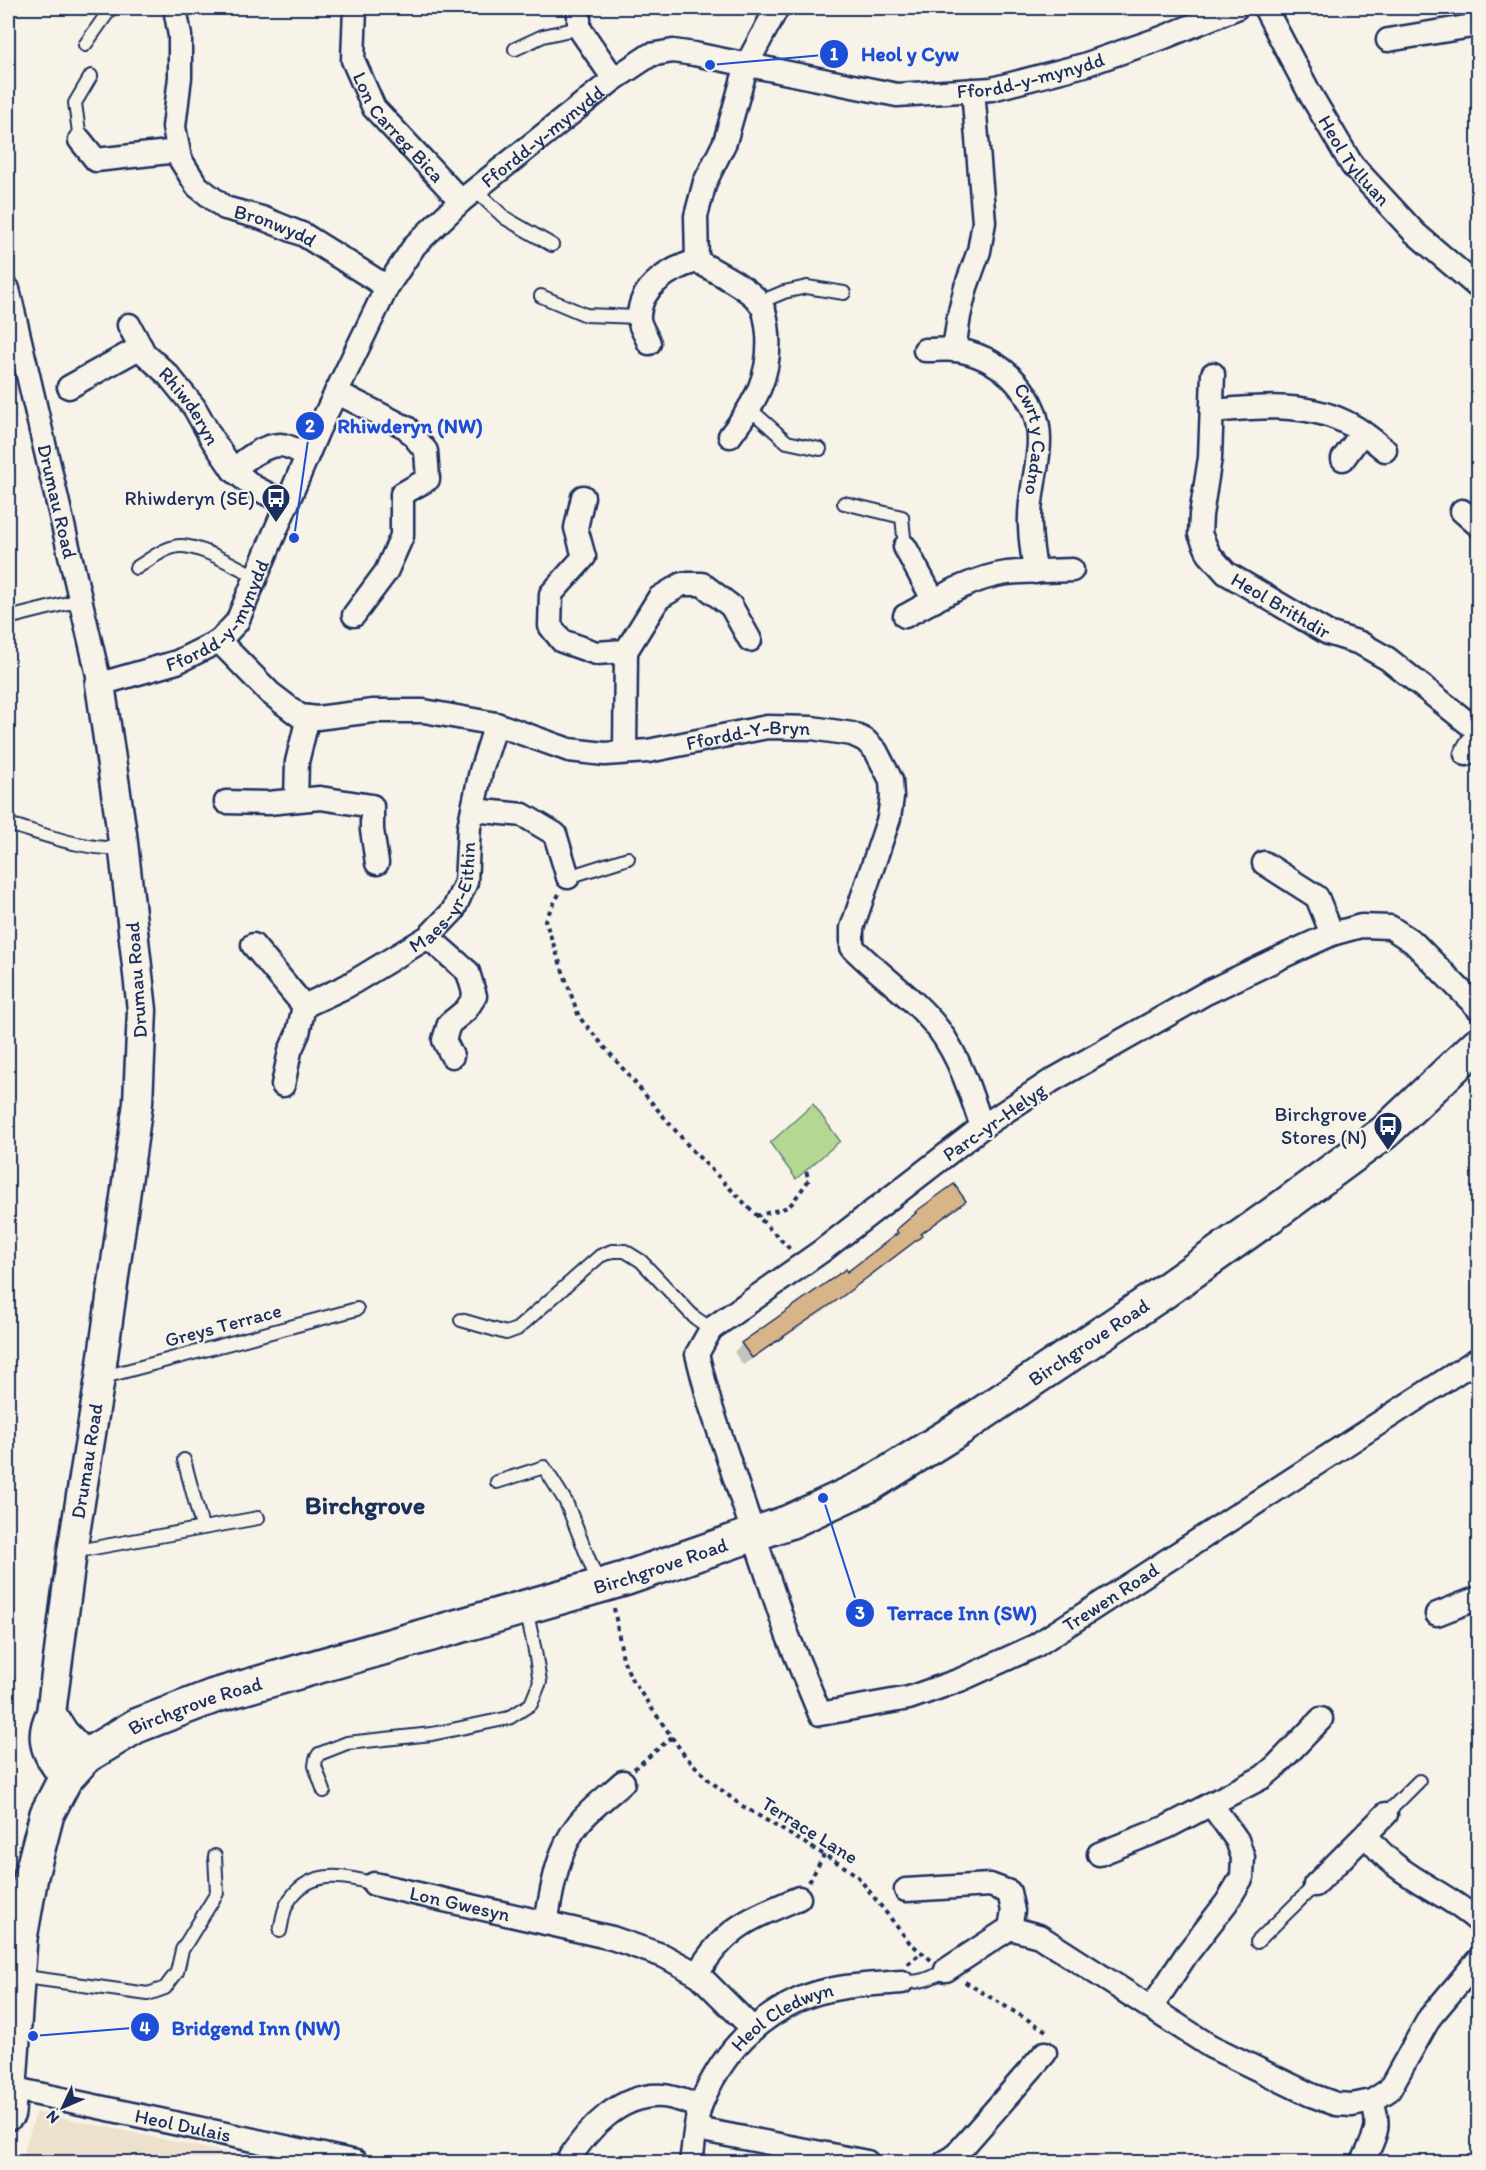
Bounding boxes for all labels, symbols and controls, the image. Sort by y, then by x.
callout: Heol y Cyw [819,34,971,73]
text: Heol y Cyw [861,41,960,67]
text: 1 [830,43,839,65]
street label: Ffordd-y-mynydd [956,47,1107,103]
street label: Lon Carreg Bica [348,68,449,187]
street label: Ffordd-y-mynydd [476,80,609,193]
street label: Heol Tylluan [1313,110,1396,211]
street label: Bronwydd [231,199,321,252]
street label: Rhiwderyn [154,361,225,449]
street label: Cwrt y Cadno [1009,378,1051,497]
callout: Rhiwderyn (NW) [295,407,495,446]
text: Rhiwderyn (NW) [337,413,483,439]
text: 2 [305,415,315,437]
street label: Drumau Road [32,442,82,561]
bus stop icon: Rhiwderyn (SE) [260,482,292,524]
place label: Rhiwderyn (SE) [125,486,255,510]
street label: Ffordd-y-mynydd [163,556,274,677]
street label: Heol Brithdir [1227,567,1335,644]
street label: Ffordd-Y-Bryn [684,715,810,755]
street label: Maes-yr-Eithin [404,841,480,958]
street label: Drumau Road [120,921,152,1039]
street label: Parc-yr-Helyg [938,1077,1051,1166]
place label: Birchgrove Stores (N) [1274,1102,1367,1149]
bus stop icon: Birchgrove Stores (N) [1372,1110,1404,1152]
street label: Birchgrove Road [1024,1293,1154,1391]
street label: Greys Terrace [162,1298,284,1352]
street label: Drumau Road [66,1401,108,1521]
district label: Birchgrove [305,1489,425,1521]
street label: Birchgrove Road [591,1532,731,1599]
street label: Trewen Road [1058,1557,1163,1637]
callout: Terrace Inn (SW) [845,1593,1049,1632]
text: Terrace Inn (SW) [886,1600,1037,1626]
text: 3 [855,1602,865,1624]
street label: Birchgrove Road [124,1671,265,1740]
street label: Terrace Lane [757,1791,863,1869]
street label: Lon Gwesyn [407,1880,513,1927]
street label: Heol Cledwyn [726,1977,836,2056]
callout: Bridgend Inn (NW) [130,2008,353,2047]
text: Bridgend Inn (NW) [171,2015,341,2041]
text: 4 [140,2017,151,2039]
north arrow [33,2077,93,2137]
street label: Heol Dulais [133,2103,233,2147]
text: N [42,2107,63,2128]

